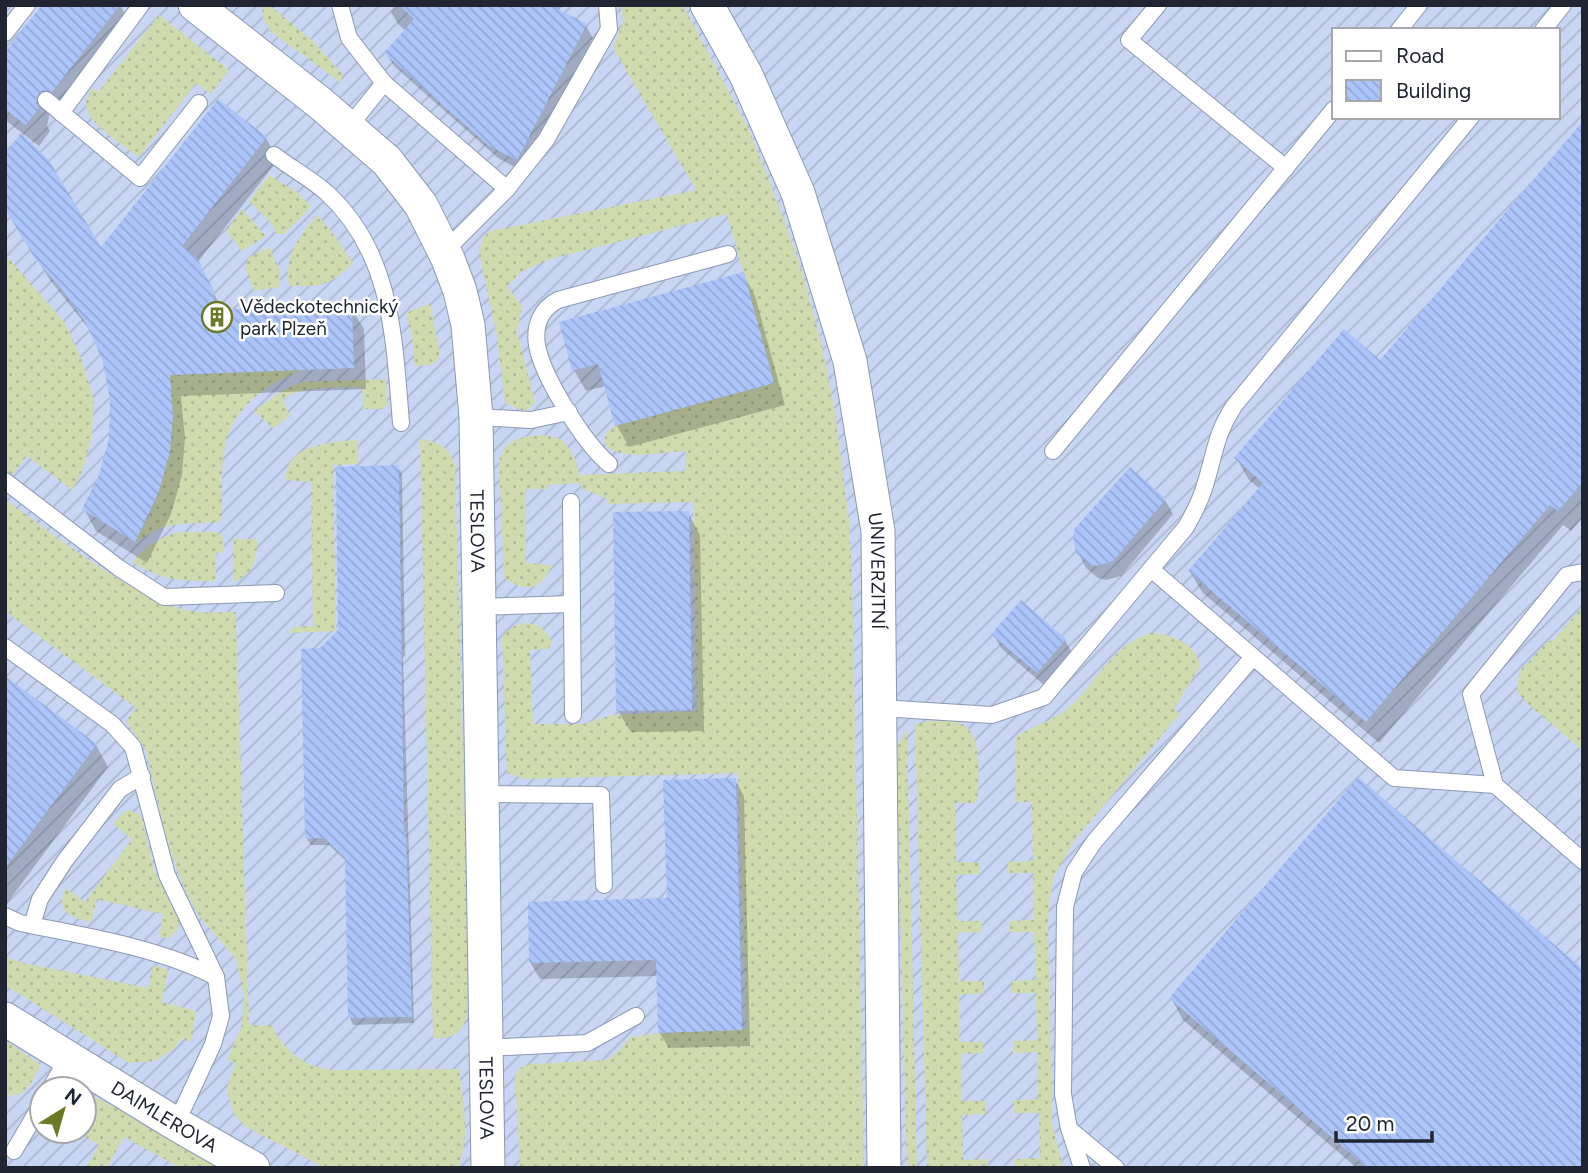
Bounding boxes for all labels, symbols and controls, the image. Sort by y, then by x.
legend [1332,28,1560,119]
text: Road [1396,43,1444,68]
text: Building [1396,78,1471,103]
place label: Vědeckotechnický park Plzeň [240,295,398,340]
building icon: Vědeckotechnický park Plzeň [200,300,234,334]
street label: TESLOVA [465,490,489,573]
street label: UNIVERZITNÍ [863,511,890,630]
street label: TESLOVA [474,1056,499,1140]
north arrow [28,1075,98,1145]
street label: DAIMLEROVA [107,1076,222,1157]
text: N [60,1083,86,1110]
scale bar [1336,1100,1432,1144]
text: 20 m [1346,1111,1394,1136]

